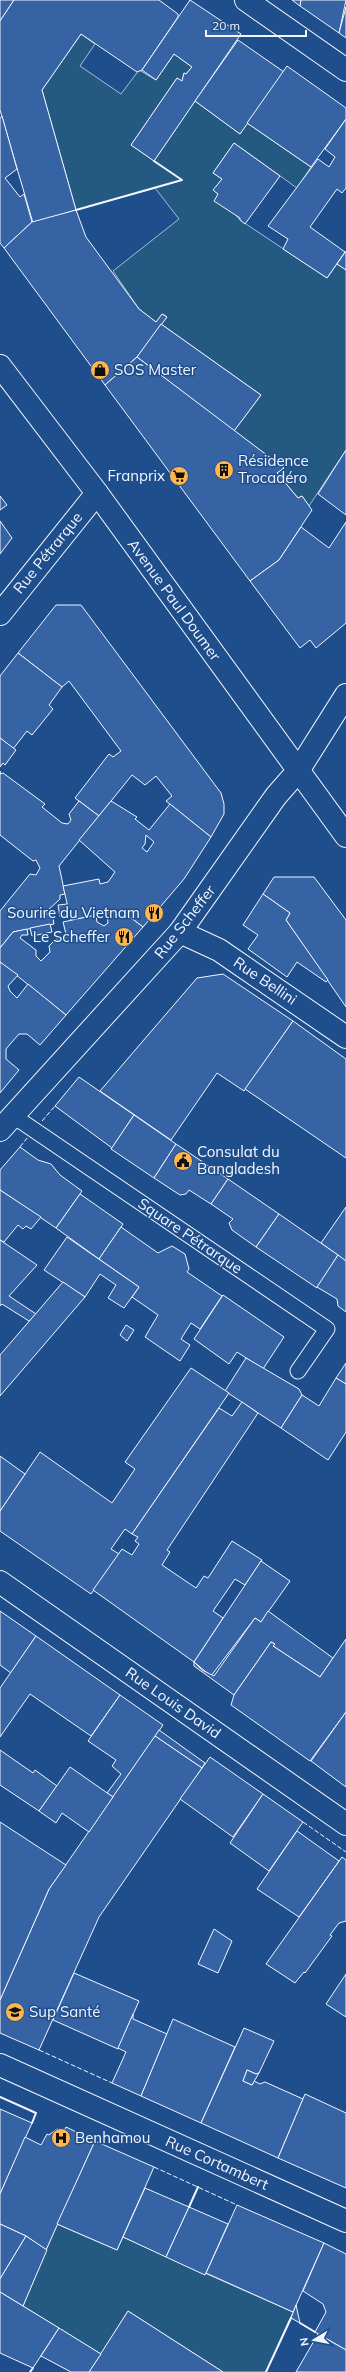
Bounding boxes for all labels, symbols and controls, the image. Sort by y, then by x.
scale bar [206,12,306,38]
text: 20 m [212,18,240,33]
shop icon: SOS Master [89,359,111,381]
place label: SOS Master [114,360,197,379]
place label: Résidence Trocadéro [238,451,309,487]
building icon: Résidence Trocadéro [213,459,235,481]
supermarket icon: Franprix [168,465,190,487]
place label: Franprix [108,466,165,485]
street label: Rue Pétrarque [9,508,86,597]
street label: Avenue Paul Doumer [124,535,225,665]
street label: Rue Scheffer [150,881,220,962]
restaurant icon: Sourire du Vietnam [143,902,165,924]
place label: Sourire du Vietnam [7,903,140,922]
restaurant icon: Le Scheffer [113,926,135,948]
place label: Le Scheffer [33,927,111,946]
street label: Rue Bellini [230,952,301,1009]
place label: Consulat du Bangladesh [197,1142,280,1178]
public building icon: Consulat du Bangladesh [172,1150,194,1172]
street label: Square Pétrarque [134,1194,246,1278]
street label: Rue Louis David [122,1663,225,1743]
school or university icon: Sup Santé [4,2001,26,2023]
place label: Sup Santé [29,2002,100,2021]
hospital icon: Benhamou [50,2127,72,2149]
place label: Benhamou [75,2128,150,2147]
street label: Rue Cortambert [163,2131,272,2194]
north arrow [294,2320,334,2360]
text: N [297,2336,312,2347]

